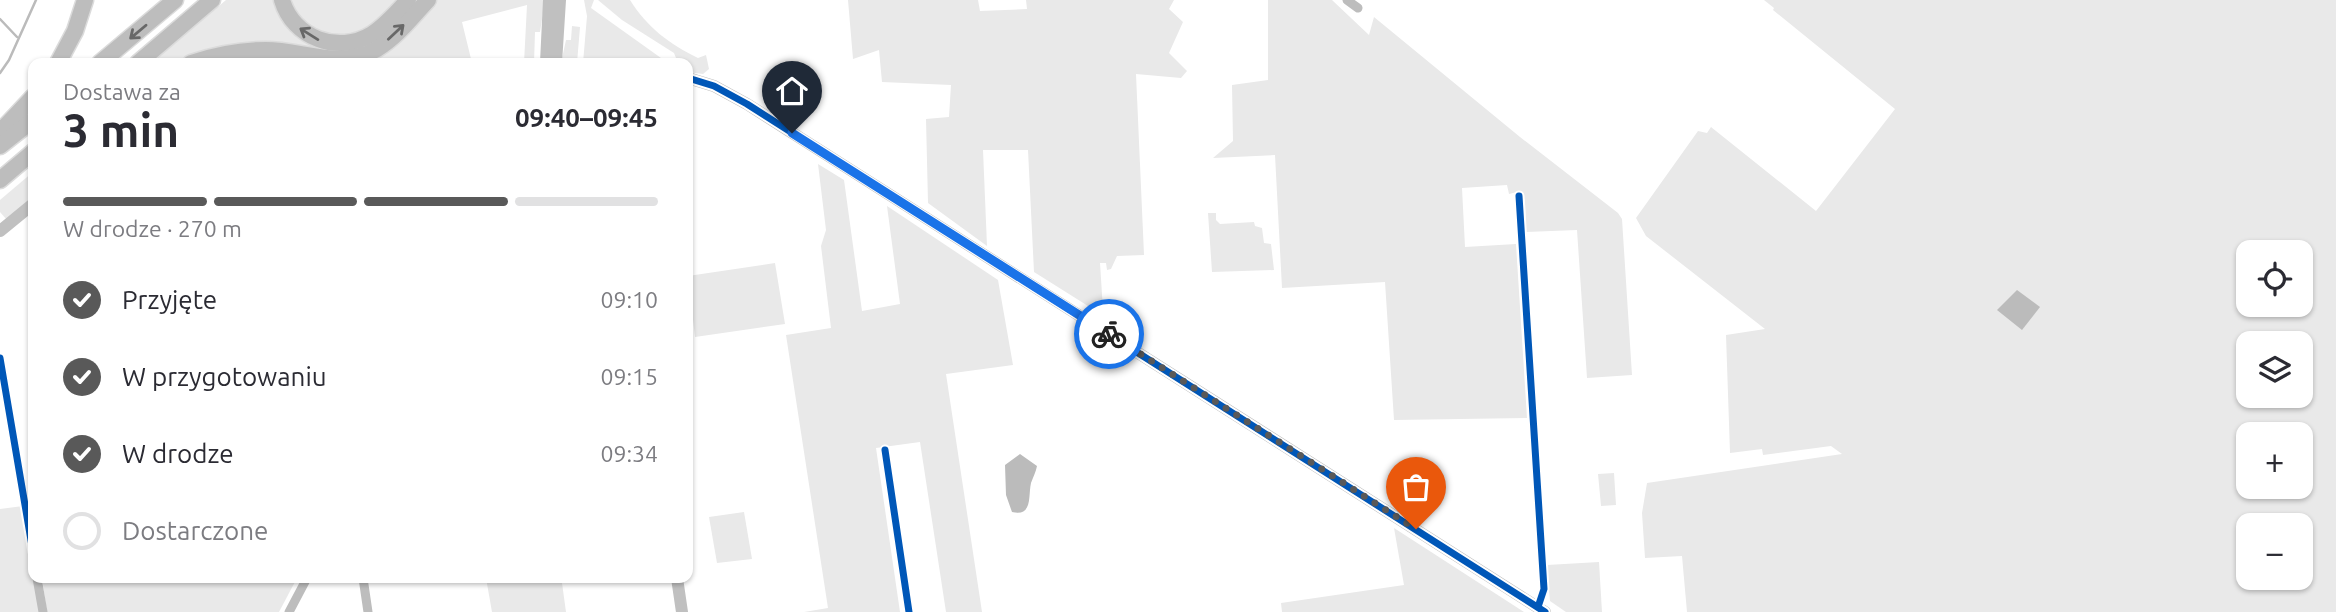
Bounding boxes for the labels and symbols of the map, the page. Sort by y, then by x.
one-way arrow [129,24,147,39]
one-way arrow [387,24,405,41]
one-way arrow [299,27,319,41]
pin [762,61,822,133]
courier [1074,299,1144,369]
pin [1386,457,1446,529]

